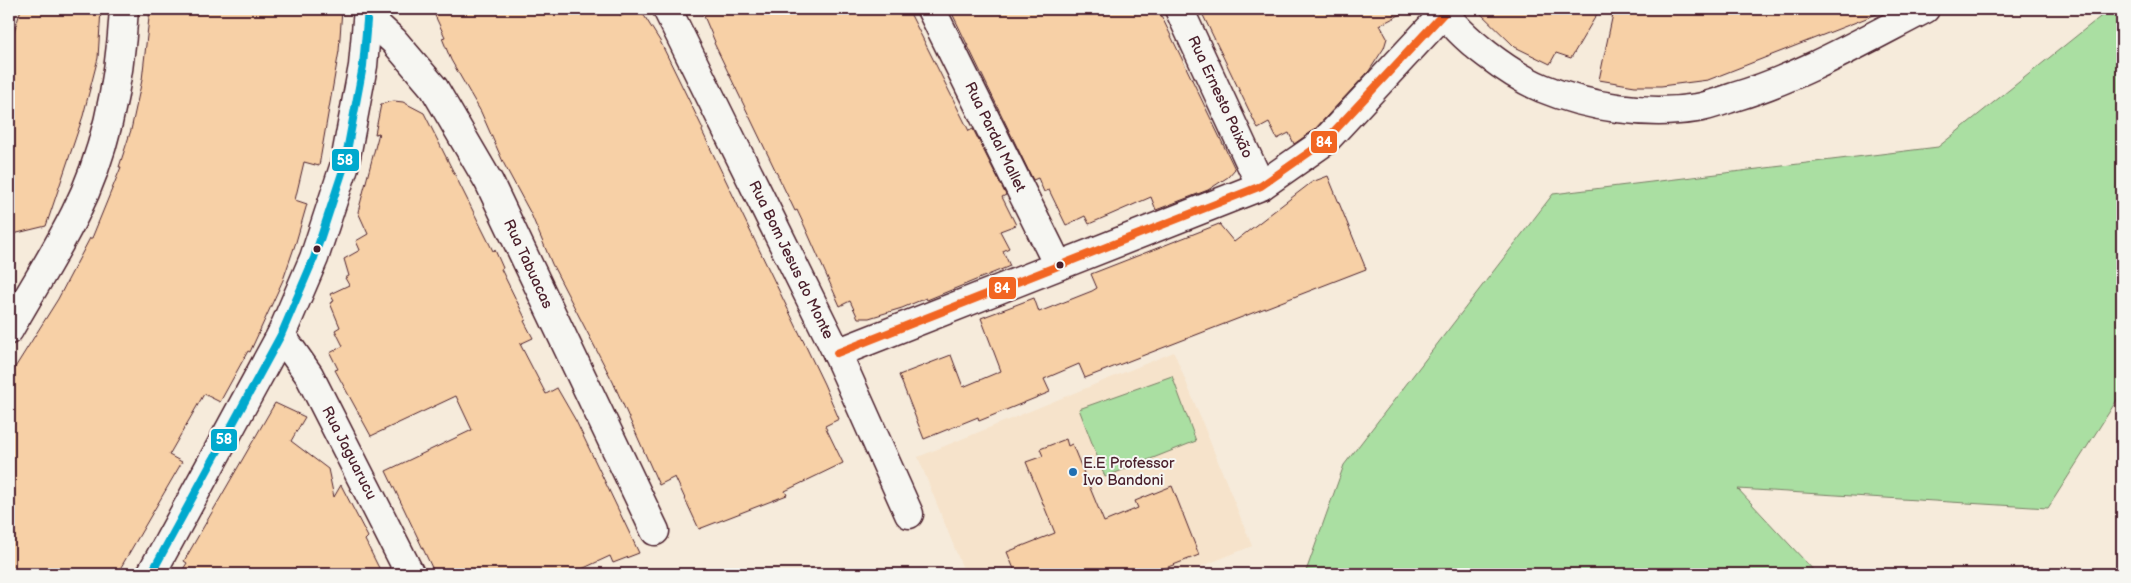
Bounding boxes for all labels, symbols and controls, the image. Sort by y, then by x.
street label: Rua Ernesto Paixão [1183,33,1257,161]
street label: Rua Pardal Mallet [960,79,1030,195]
line badge: 84 [1310,130,1338,154]
text: 84 [1316,134,1333,151]
line badge: 58 [331,148,360,172]
text: 58 [337,152,353,169]
street label: Rua Bom Jesus do Monte [744,178,838,342]
street label: Rua Tabuacas [499,216,557,312]
unlabelled marker [312,244,322,254]
unlabelled marker [1055,260,1065,270]
line badge: 84 [988,276,1017,300]
text: 84 [994,280,1011,297]
street label: Rua Jaguarucu [317,403,381,503]
line badge: 58 [210,428,238,452]
text: 58 [216,431,232,448]
place label: E.E Professor Ivo Bandoni [1083,454,1175,490]
marker: E.E Professor Ivo Bandoni [1067,466,1079,478]

